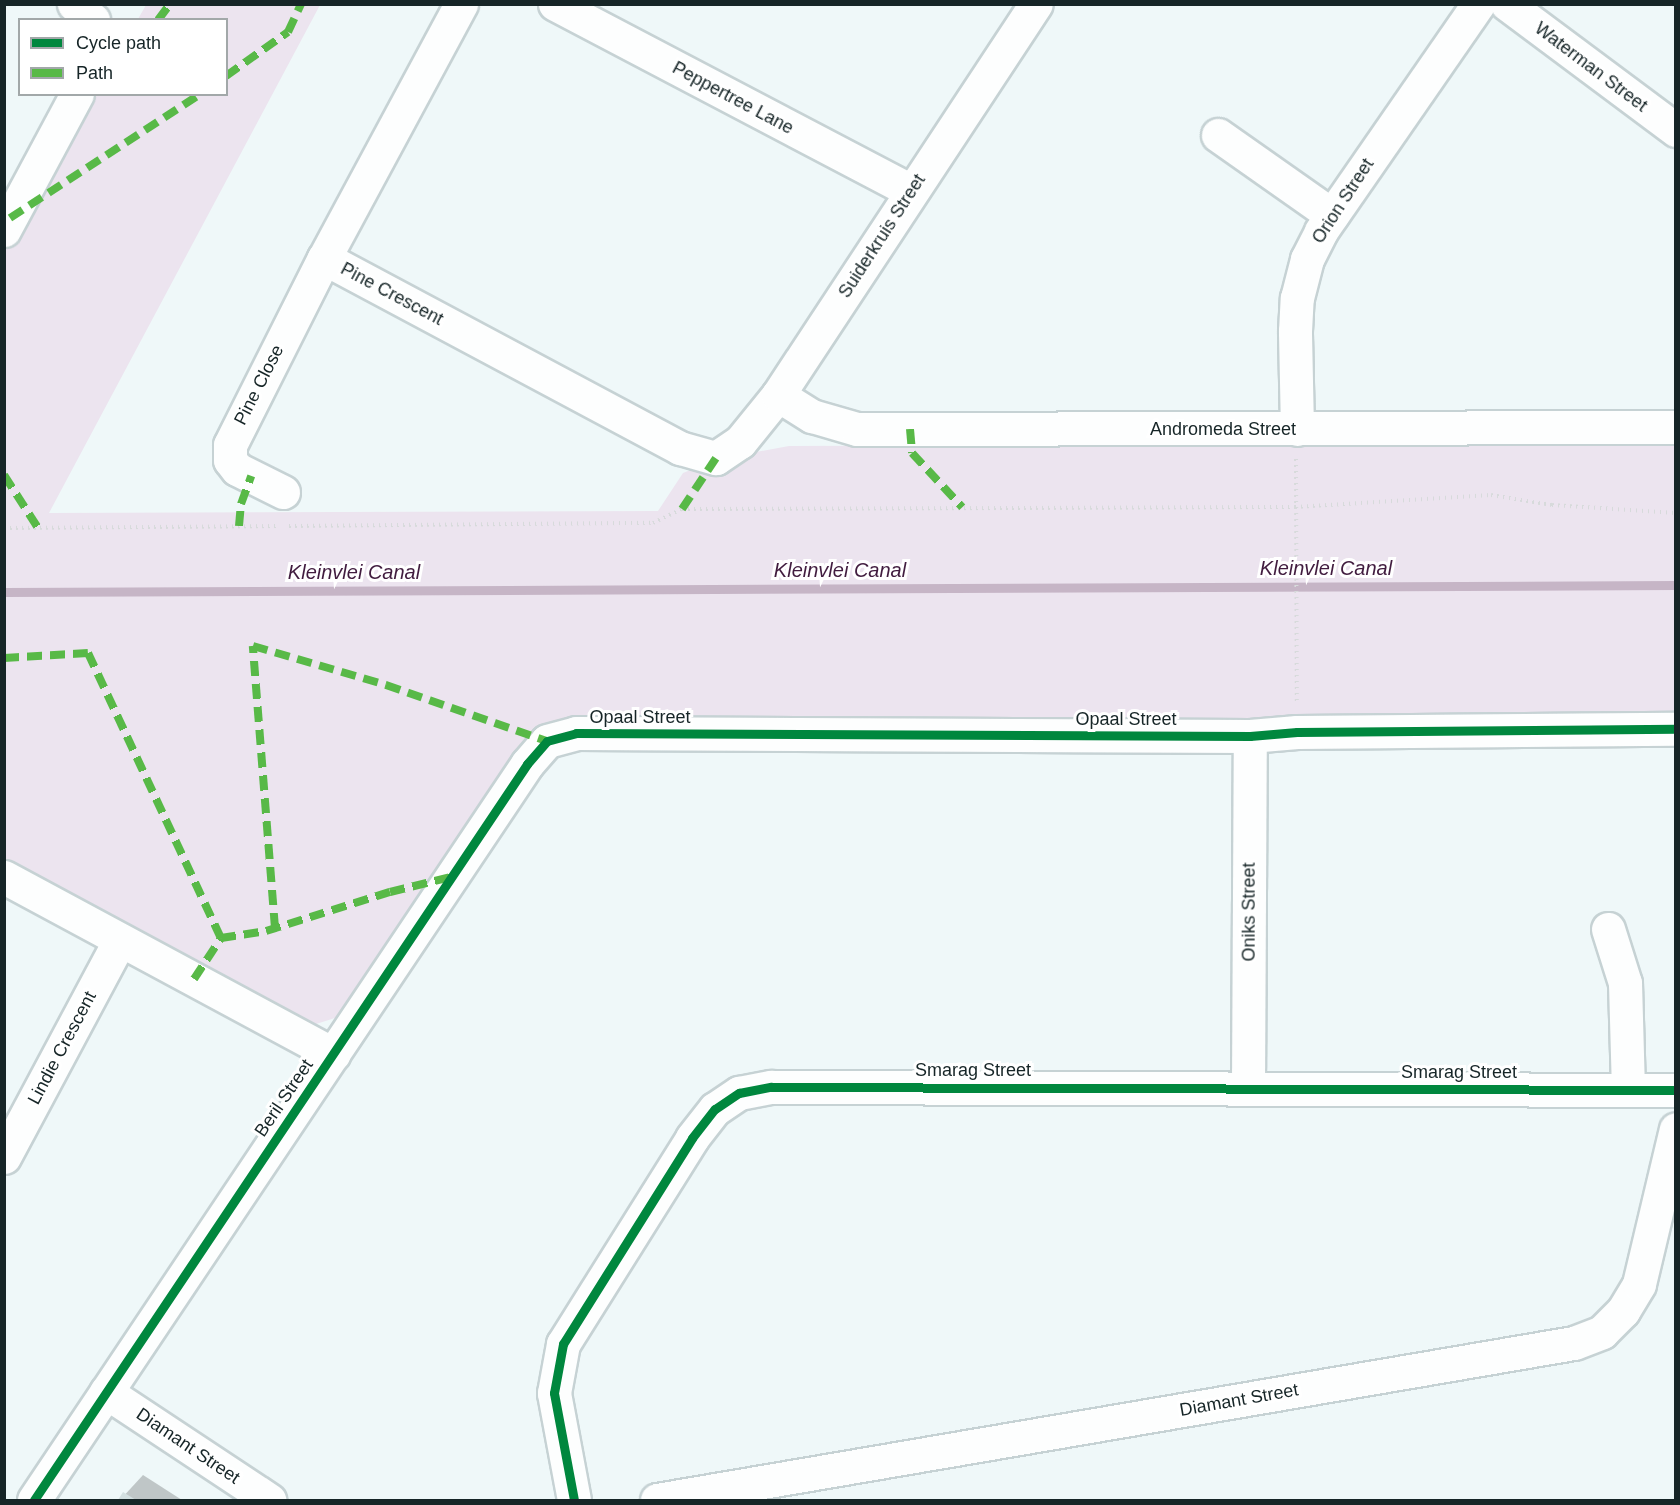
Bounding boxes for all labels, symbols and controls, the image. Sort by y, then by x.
legend [18,18,228,96]
street label: Waterman Street [1530,18,1652,116]
text: Cycle path [76,33,161,53]
street label: Peppertree Lane [669,57,797,139]
text: Path [76,63,113,83]
street label: Orion Street [1308,154,1378,248]
street label: Suiderkruis Street [834,170,930,302]
street label: Pine Crescent [337,258,447,330]
street label: Pine Close [230,341,288,429]
street label: Andromeda Street [1150,418,1296,440]
water label: Kleinvlei Canal [1260,556,1392,580]
water label: Kleinvlei Canal [774,558,906,582]
water label: Kleinvlei Canal [288,560,420,584]
street label: Opaal Street [589,706,691,728]
street label: Opaal Street [1075,708,1177,730]
street label: Oniks Street [1238,862,1260,962]
street label: Lindie Crescent [23,988,101,1108]
street label: Beril Street [250,1055,318,1141]
street label: Smarag Street [915,1059,1031,1081]
street label: Smarag Street [1401,1061,1517,1083]
street label: Diamant Street [1178,1379,1300,1421]
street label: Diamant Street [132,1403,244,1489]

